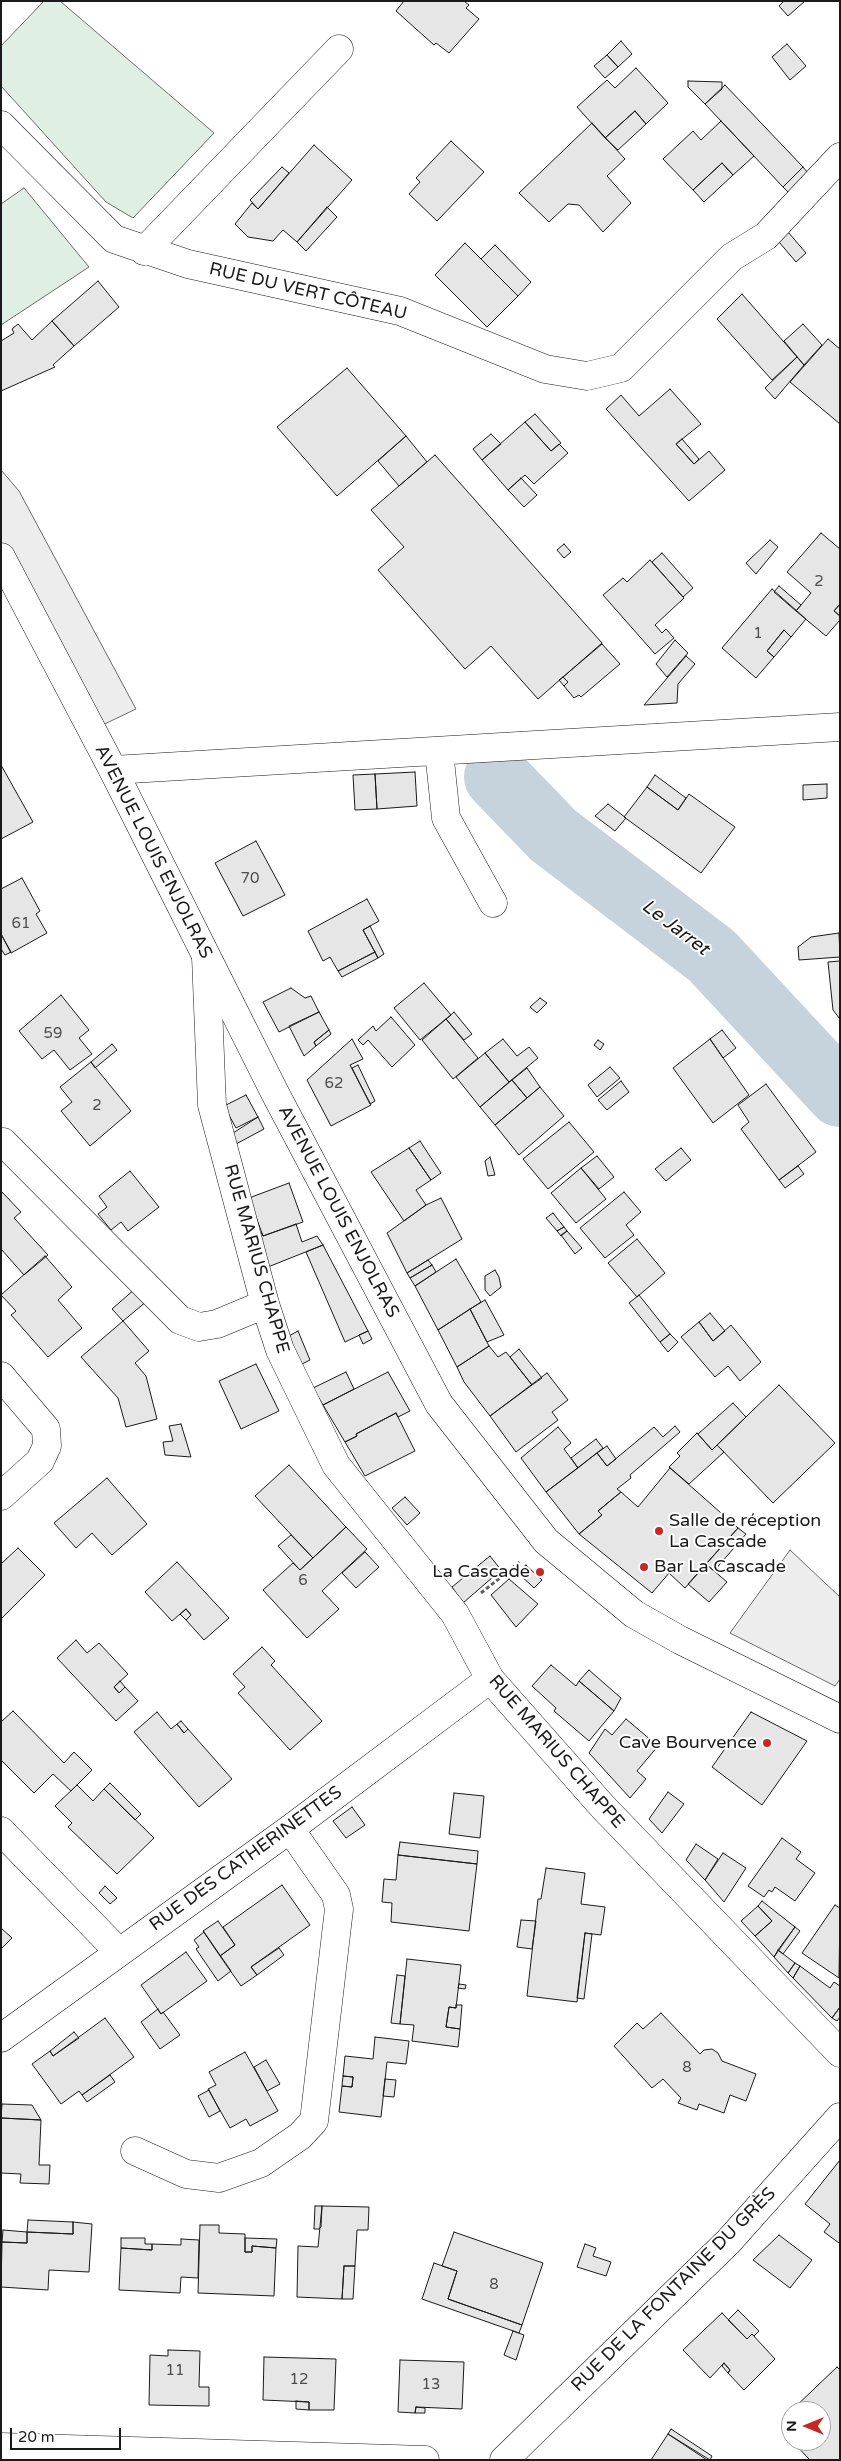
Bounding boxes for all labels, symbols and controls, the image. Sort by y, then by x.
street label: RUE DU VERT CÔTEAU [207,259,409,325]
house number: 2 [814,573,824,591]
house number: 1 [753,625,763,643]
street label: AVENUE LOUIS ENJOLRAS [90,741,216,963]
house number: 70 [241,870,259,888]
water label: Le Jarret [637,895,713,961]
house number: 61 [12,915,30,933]
house number: 59 [44,1025,62,1043]
house number: 62 [325,1075,343,1093]
house number: 2 [92,1097,102,1115]
street label: AVENUE LOUIS ENJOLRAS [273,1102,403,1322]
street label: RUE MARIUS CHAPPE [219,1162,293,1356]
place label: Salle de réception La Cascade [669,1510,821,1552]
marker: Salle de réception La Cascade [653,1525,665,1537]
place label: Bar La Cascade [654,1556,786,1578]
place label: La Cascade [432,1561,530,1583]
marker: Bar La Cascade [638,1561,650,1573]
marker: La Cascade [534,1566,546,1578]
house number: 6 [298,1572,308,1590]
street label: RUE MARIUS CHAPPE [484,1671,628,1833]
place label: Cave Bourvence [619,1732,757,1754]
marker: Cave Bourvence [761,1737,773,1749]
street label: RUE DES CATHERINETTES [146,1782,346,1936]
house number: 8 [682,2059,692,2077]
street label: RUE DE LA FONTAINE DU GRÈS [567,2183,781,2397]
house number: 8 [489,2276,499,2294]
house number: 11 [166,2362,184,2380]
house number: 12 [290,2371,308,2389]
house number: 13 [422,2376,440,2394]
north arrow [781,2401,831,2451]
scale bar [12,2418,124,2450]
text: N [783,2420,800,2432]
text: 20 m [18,2428,55,2446]

